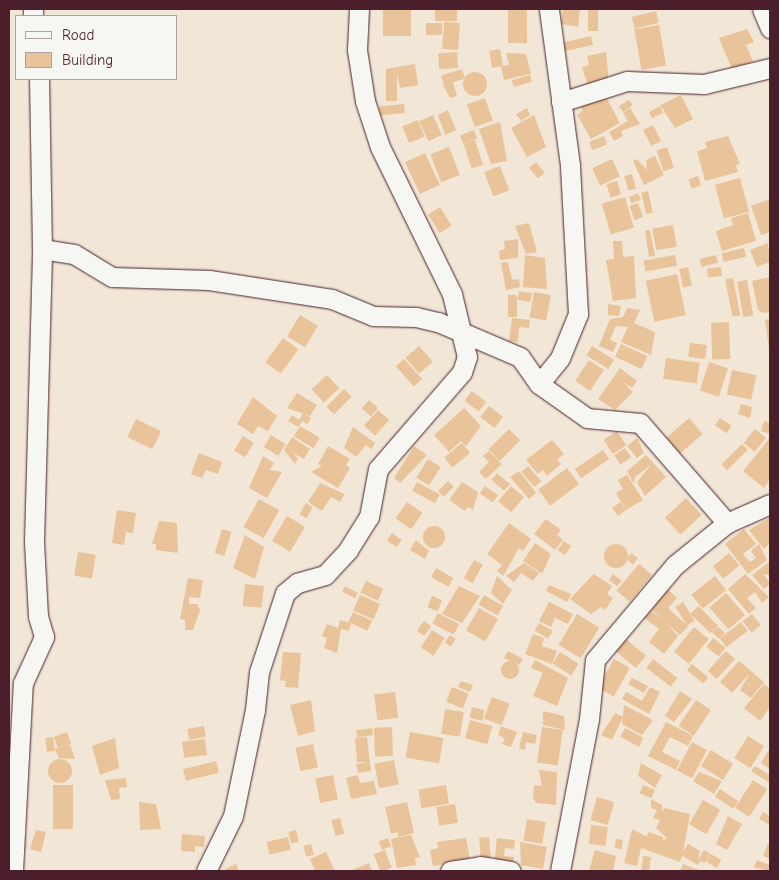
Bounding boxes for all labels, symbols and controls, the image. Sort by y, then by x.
legend [15,15,178,80]
text: Road [62,26,94,44]
text: Building [62,51,113,69]

